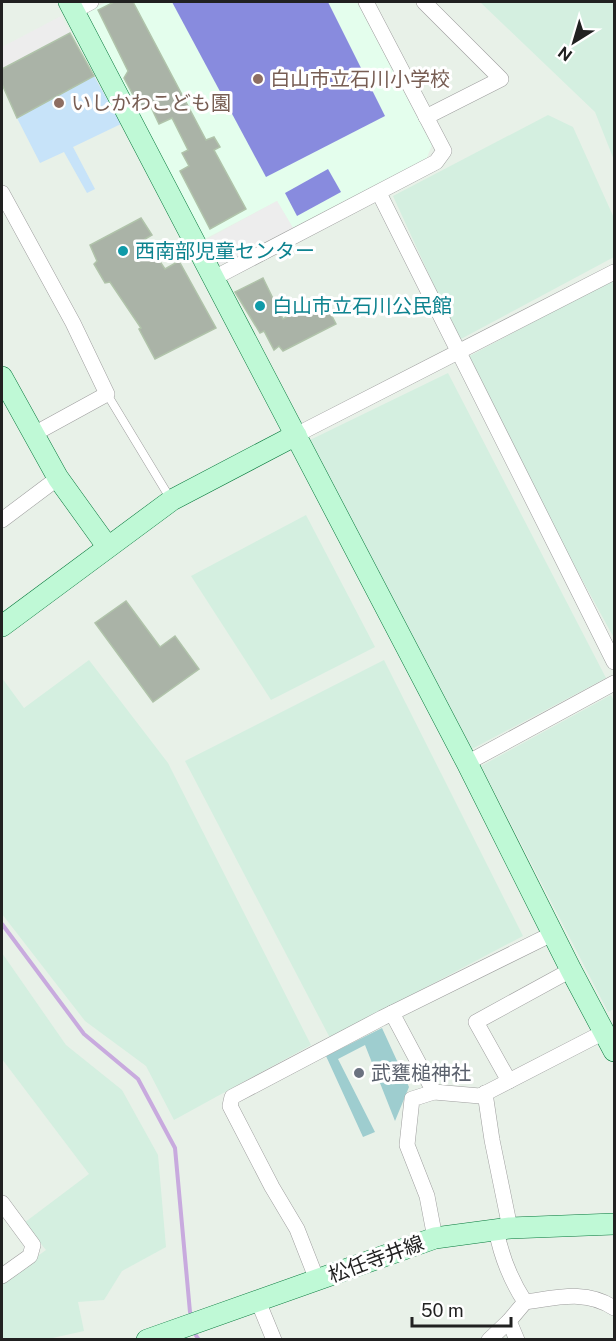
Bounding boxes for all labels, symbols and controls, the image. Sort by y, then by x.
north arrow [544,12,604,72]
text: N [555,42,576,65]
place label: 白山市立石川小学校 [270,67,450,91]
marker: 白山市立石川小学校 [251,72,265,86]
place label: いしかわこども園 [71,91,231,115]
marker: いしかわこども園 [52,96,66,110]
place label: 西南部児童センター [135,239,315,263]
marker: 西南部児童センター [116,244,130,258]
place label: 白山市立石川公民館 [272,294,452,318]
marker: 白山市立石川公民館 [253,299,267,313]
place label: 武甕槌神社 [371,1061,471,1085]
marker: 武甕槌神社 [352,1066,366,1080]
street label: 松任寺井線 [325,1231,427,1287]
scale bar [412,1290,511,1328]
text: 50 m [421,1300,464,1321]

